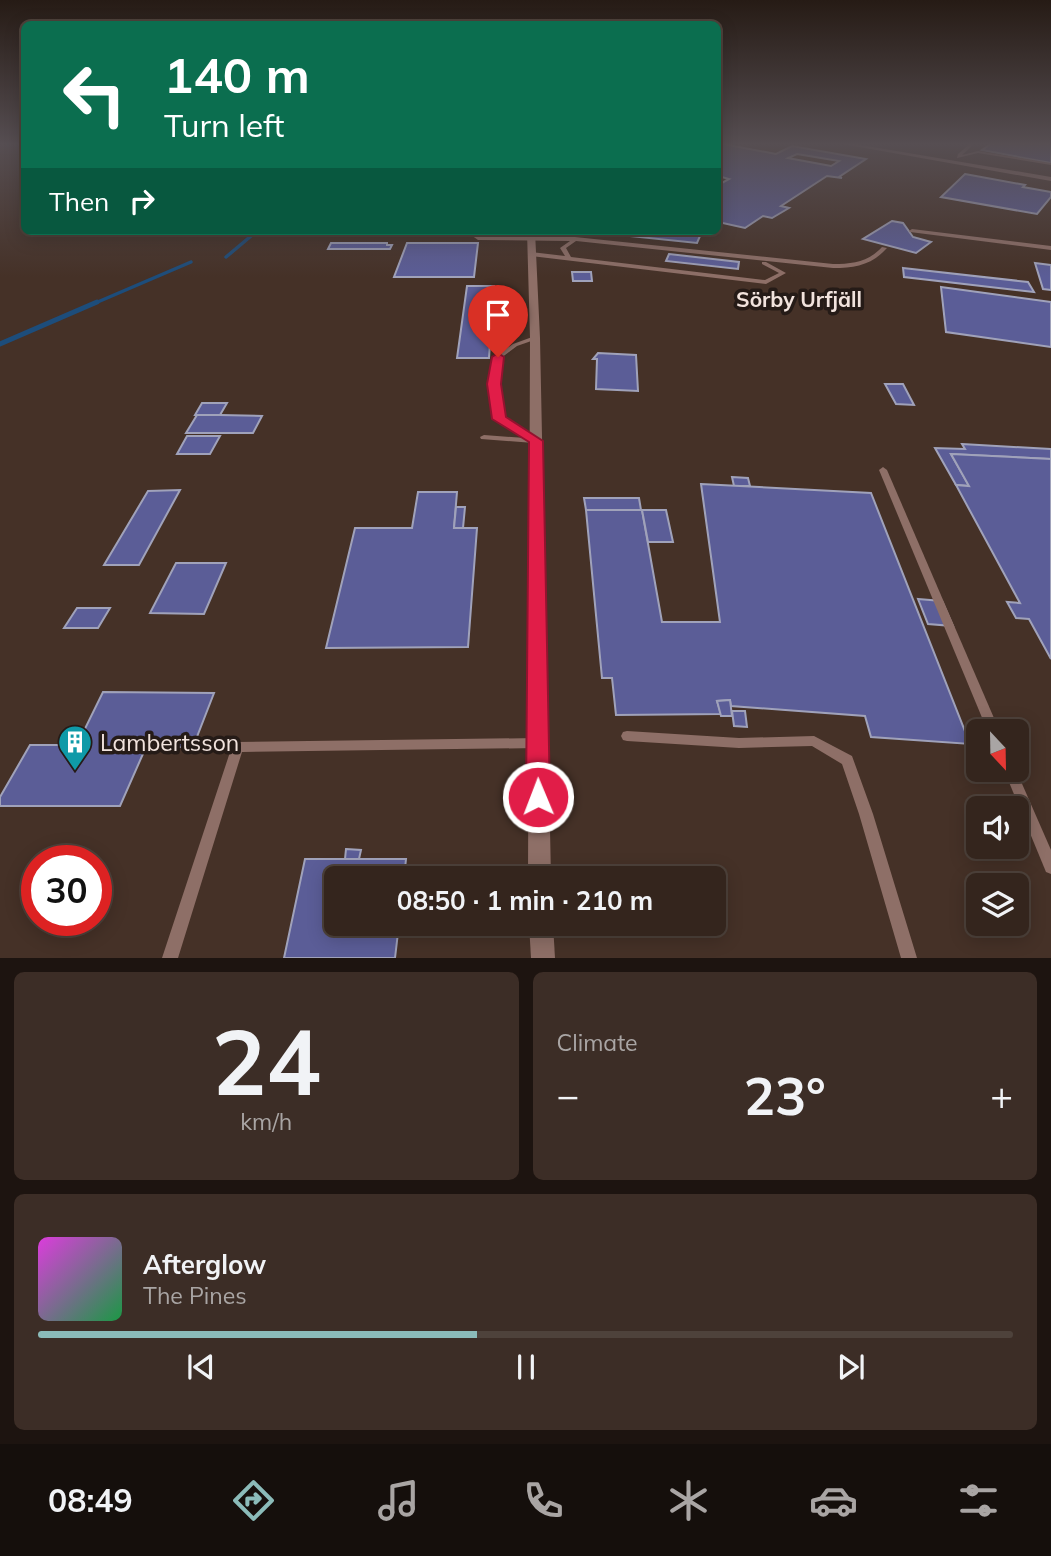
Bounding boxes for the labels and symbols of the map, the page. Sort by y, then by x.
pin [468,285,528,357]
district label: Sörby Urfjäll [736,286,862,312]
north arrow [966,719,1029,782]
building icon: Lambertsson [56,723,94,772]
place label: Lambertsson [100,728,239,757]
position arrow [501,760,575,834]
speed limit sign: 30 [21,845,112,936]

